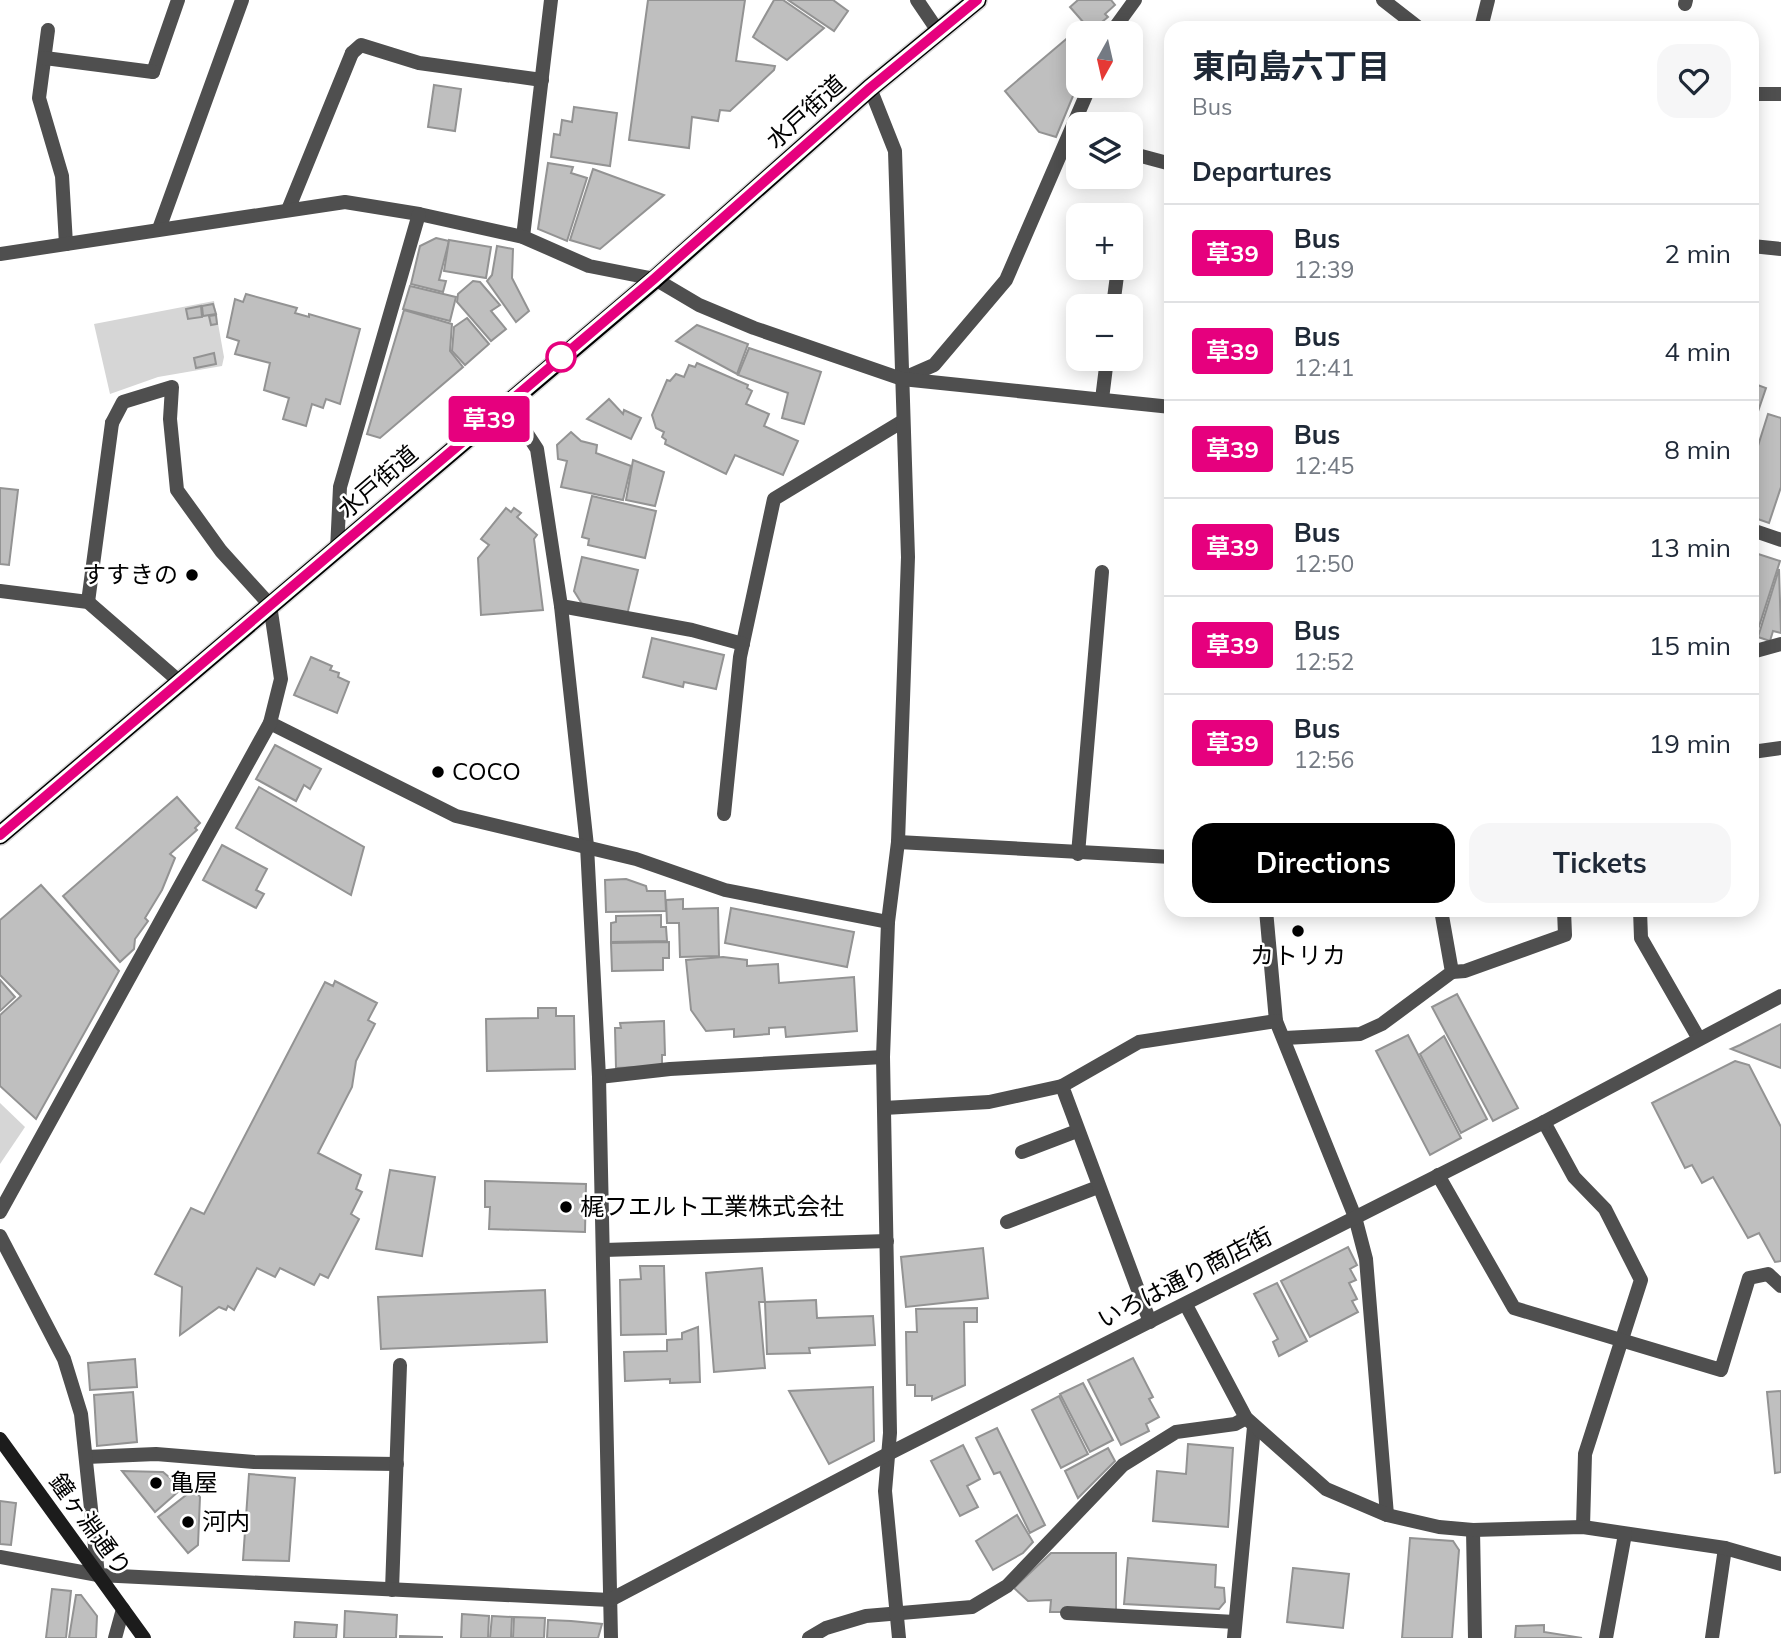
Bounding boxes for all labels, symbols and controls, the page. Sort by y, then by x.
north arrow [1066,21,1143,98]
map controls [1066,21,1143,371]
button: heart [1657,44,1731,118]
text: 東向島六丁目 [1192,45,1390,86]
street label: 水戸街道 [760,68,851,155]
text: Bus [1192,92,1232,121]
button: layers [1066,112,1143,189]
text: Departures [1192,155,1332,188]
button: + [1066,203,1143,280]
text: Bus [1294,222,1340,255]
text: 2 min [1664,237,1731,270]
text: 草39 [1206,238,1259,268]
text: 12:39 [1294,255,1354,284]
button: − [1066,294,1143,371]
text: Bus [1294,320,1340,353]
text: 4 min [1664,335,1731,368]
text: 草39 [1206,336,1259,366]
unlabelled marker [546,342,576,372]
text: 12:41 [1294,353,1354,382]
line badge: 草39 [449,396,529,442]
text: 草39 [463,404,515,434]
text: Bus [1294,418,1340,451]
text: 8 min [1664,433,1731,466]
text: 草39 [1206,434,1259,464]
street label: 水戸街道 [331,438,423,524]
text: 12:45 [1294,451,1354,480]
text: Bus [1294,516,1340,549]
text: 13 min [1649,531,1731,564]
text: 草39 [1206,532,1259,562]
text: 12:50 [1294,549,1354,578]
place label: すすきの [82,559,178,589]
marker: すすきの [184,567,200,583]
text: Bus [1294,614,1340,647]
text: 15 min [1649,629,1731,662]
text: 草39 [1206,630,1259,660]
text: 12:52 [1294,647,1354,676]
text: Bus [1294,712,1340,745]
text: 19 min [1649,727,1731,760]
text: 草39 [1206,728,1259,758]
text: 12:56 [1294,745,1354,774]
place label: COCO [452,756,521,786]
marker: COCO [430,764,446,780]
button: Directions [1192,823,1455,903]
button: Tickets [1469,823,1731,903]
marker: カトリカ [1290,923,1306,939]
place label: カトリカ [1250,940,1346,970]
place label: 梶フエルト工業株式会社 [580,1191,844,1221]
marker: 梶フエルト工業株式会社 [558,1199,574,1215]
street label: いろは通り商店街 [1092,1220,1277,1334]
street label: 鐘ヶ淵通り [43,1467,138,1582]
place label: 亀屋 [170,1467,218,1497]
marker: 亀屋 [148,1475,164,1491]
place label: 河内 [202,1506,250,1536]
marker: 河内 [180,1514,196,1530]

